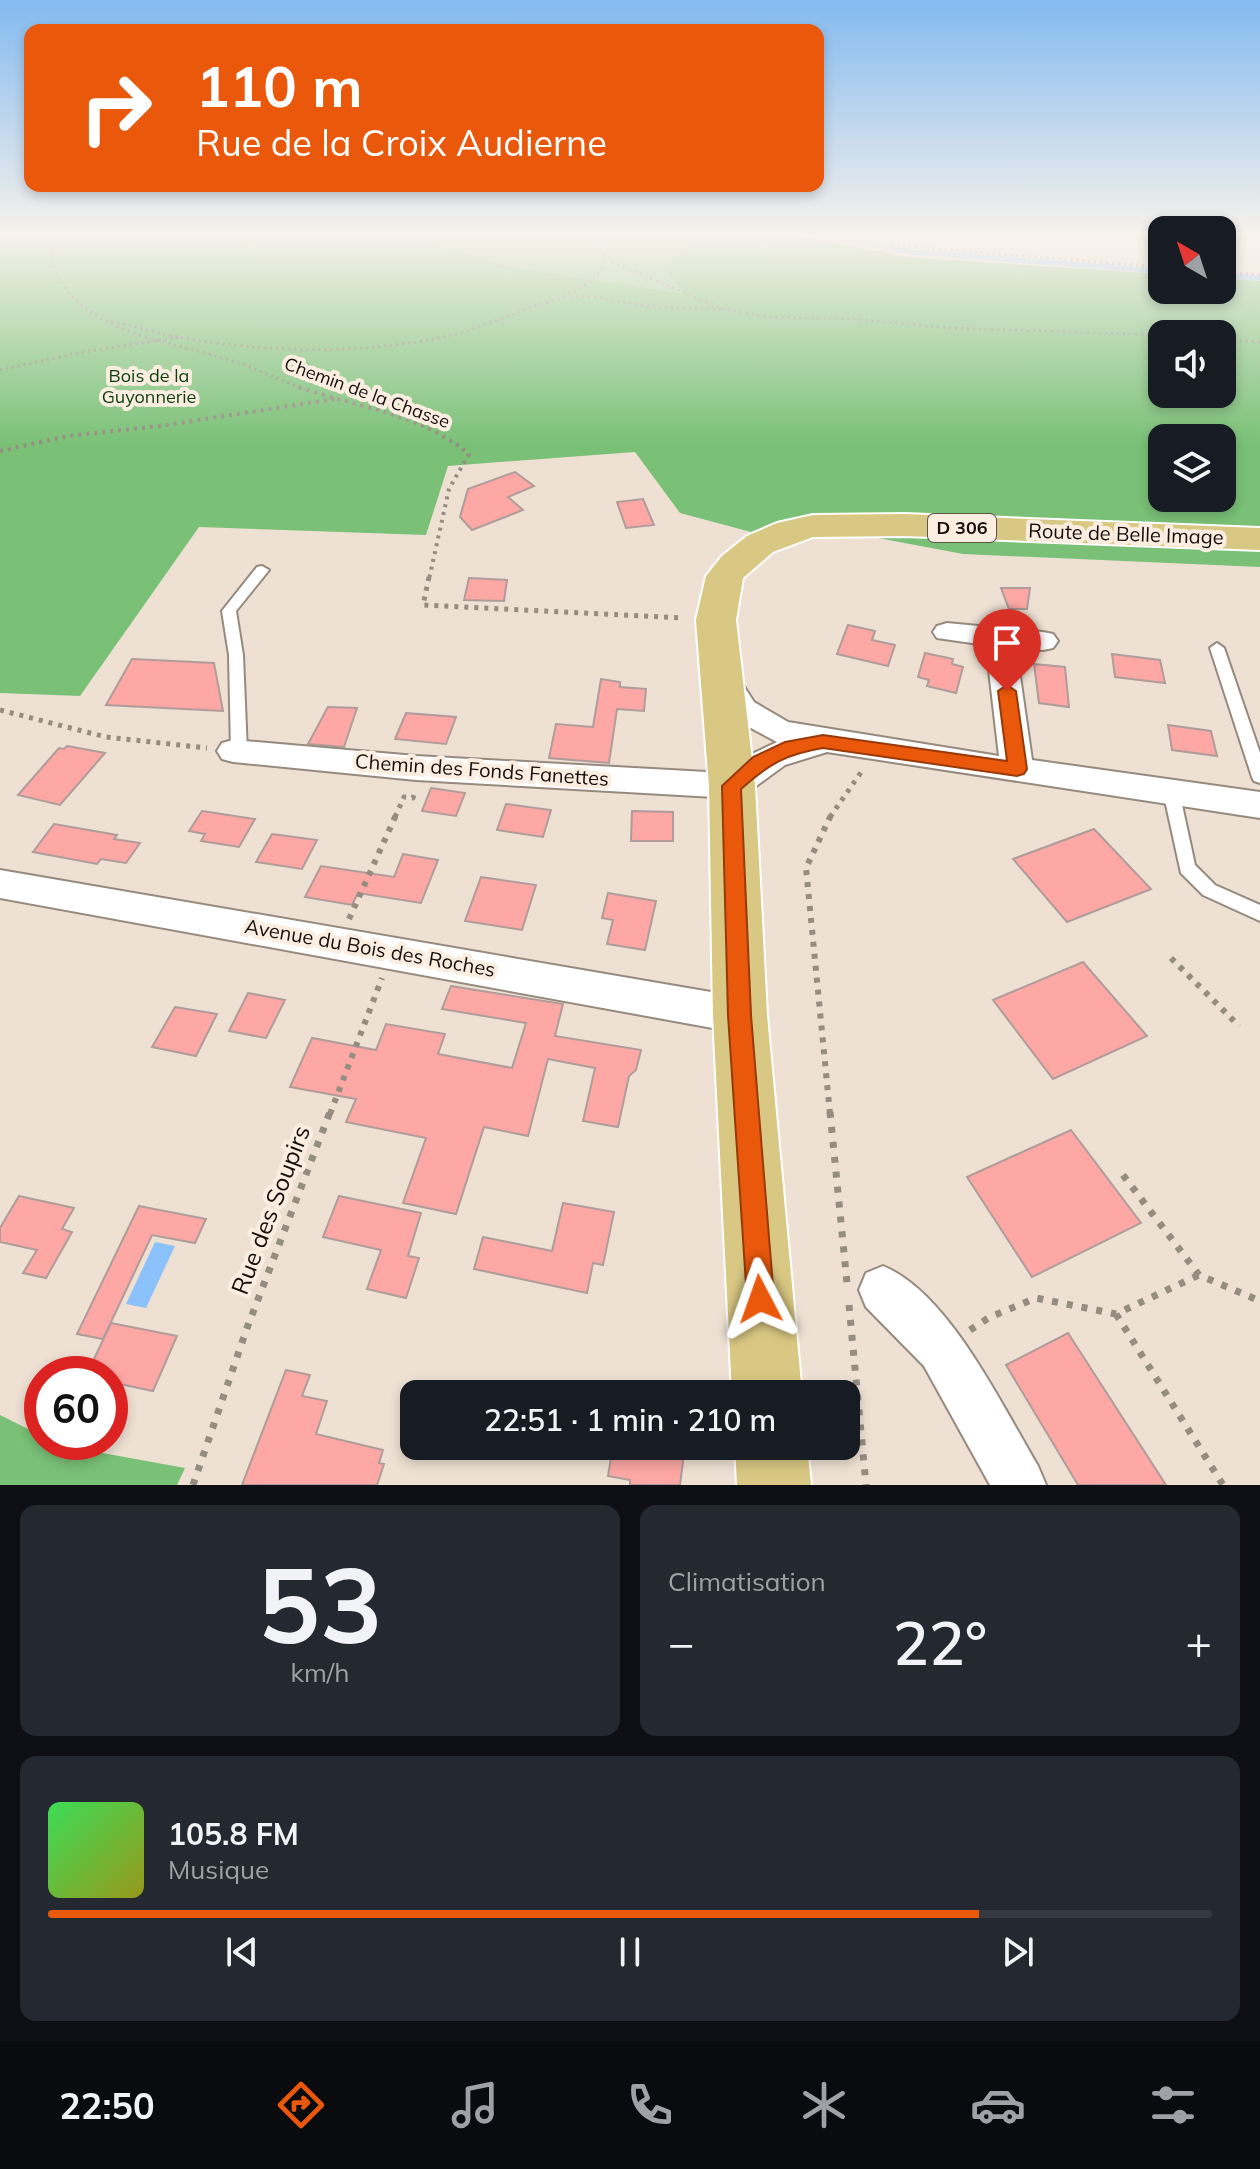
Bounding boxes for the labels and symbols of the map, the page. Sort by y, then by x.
north arrow [1148,216,1236,304]
street label: Chemin de la Chasse [281,352,453,433]
park label: Bois de la Guyonnerie [102,364,196,408]
road number: D 306 [928,514,996,542]
street label: Route de Belle Image [1028,518,1224,549]
pin [973,609,1041,691]
street label: Chemin des Fonds Fanettes [354,748,610,791]
street label: Avenue du Bois des Roches [243,913,497,982]
street label: Rue des Soupirs [224,1121,316,1298]
position arrow [718,1257,802,1341]
speed limit sign: 60 [24,1356,128,1460]

